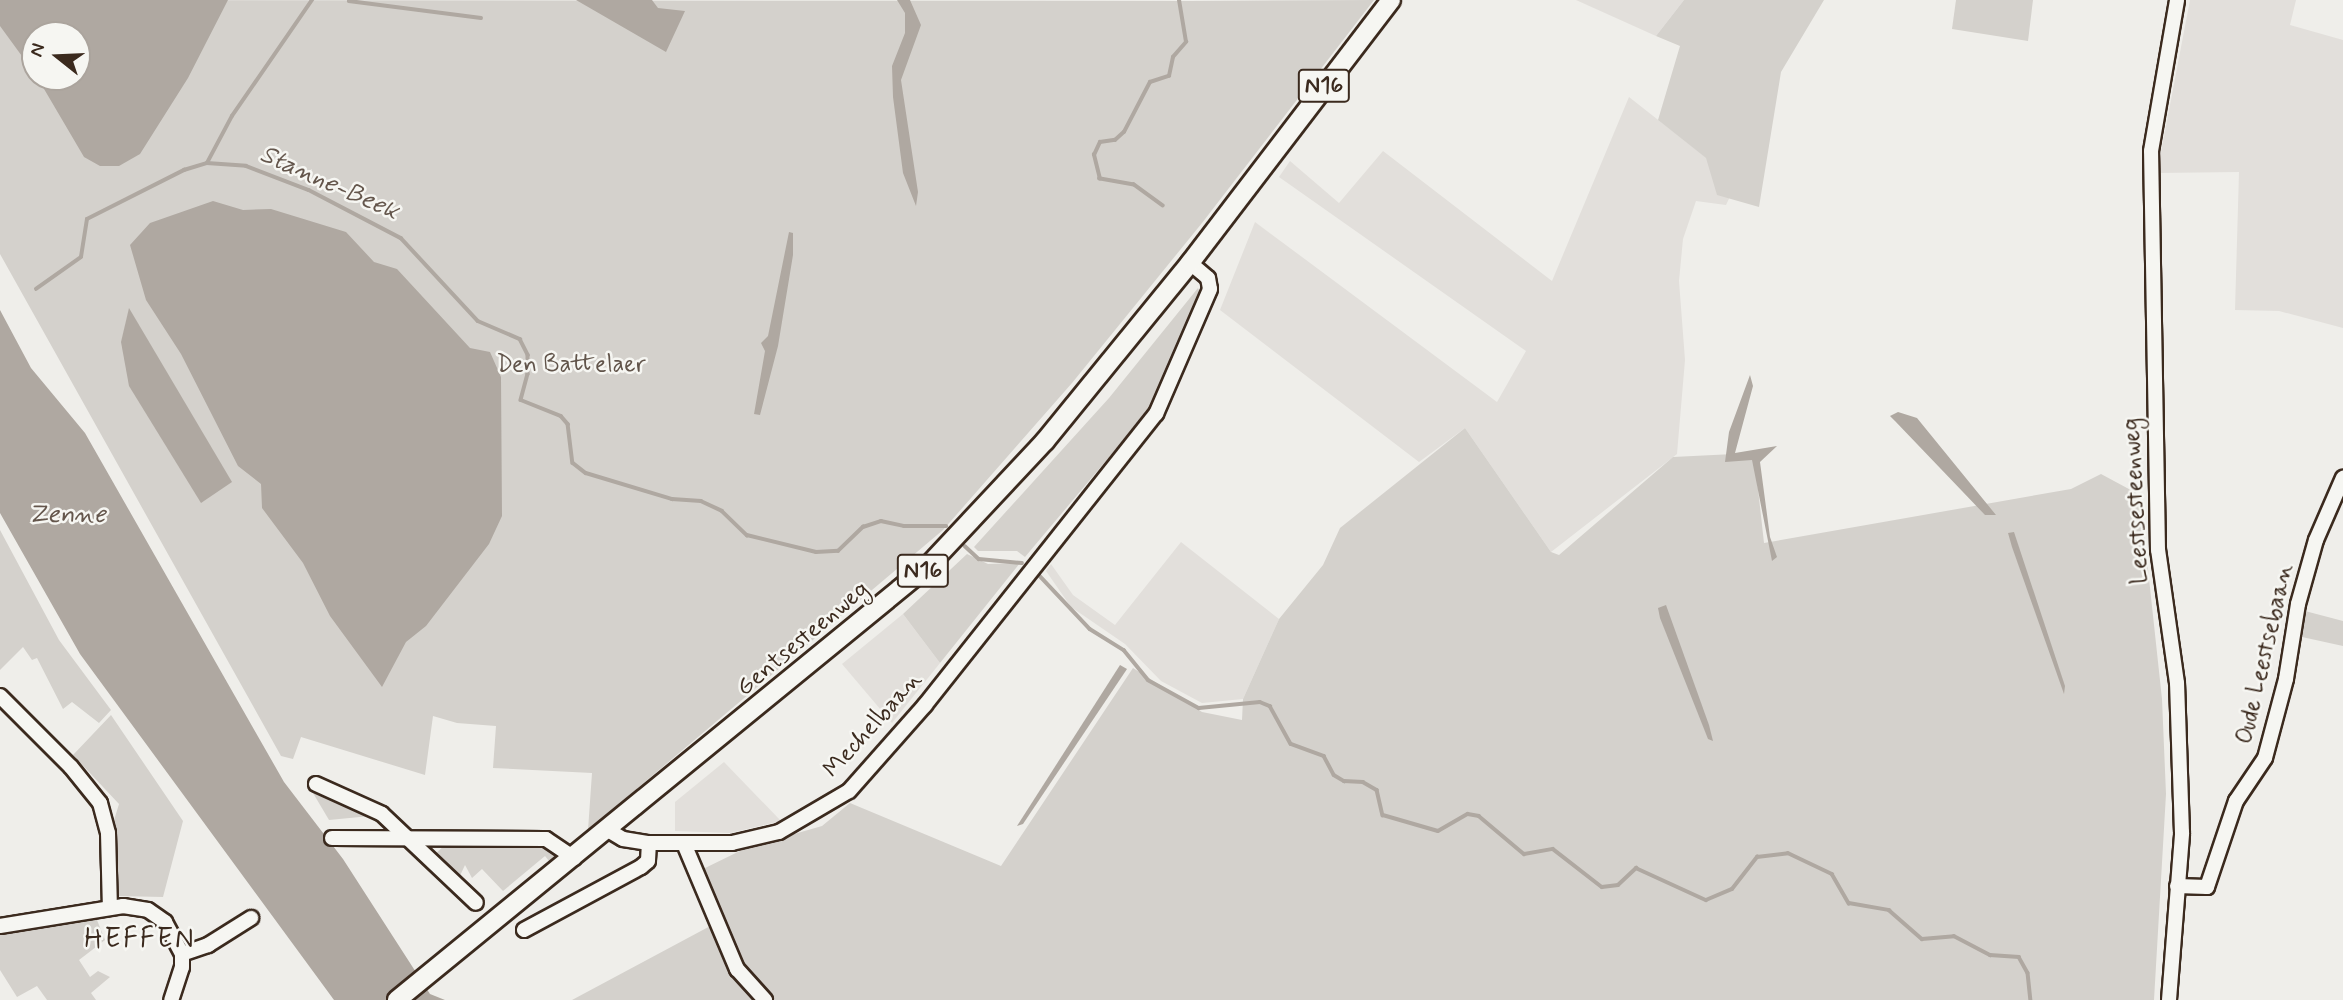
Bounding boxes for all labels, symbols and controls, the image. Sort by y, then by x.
north arrow [21,21,91,91]
text: N [24,40,51,60]
road number: N16 [1298,66,1350,106]
water label: Stanne-Beek [255,140,403,228]
park label: Den Battelaer [496,351,646,379]
street label: Leestsesteenweg [2117,417,2155,585]
water label: Zenne [28,500,106,532]
road number: N16 [897,552,949,590]
street label: Oude Leestsebaan [2230,560,2300,748]
street label: Gentsesteenweg [731,575,875,703]
street label: Mechelbaan [818,666,928,784]
district label: HEFFEN [83,923,197,957]

